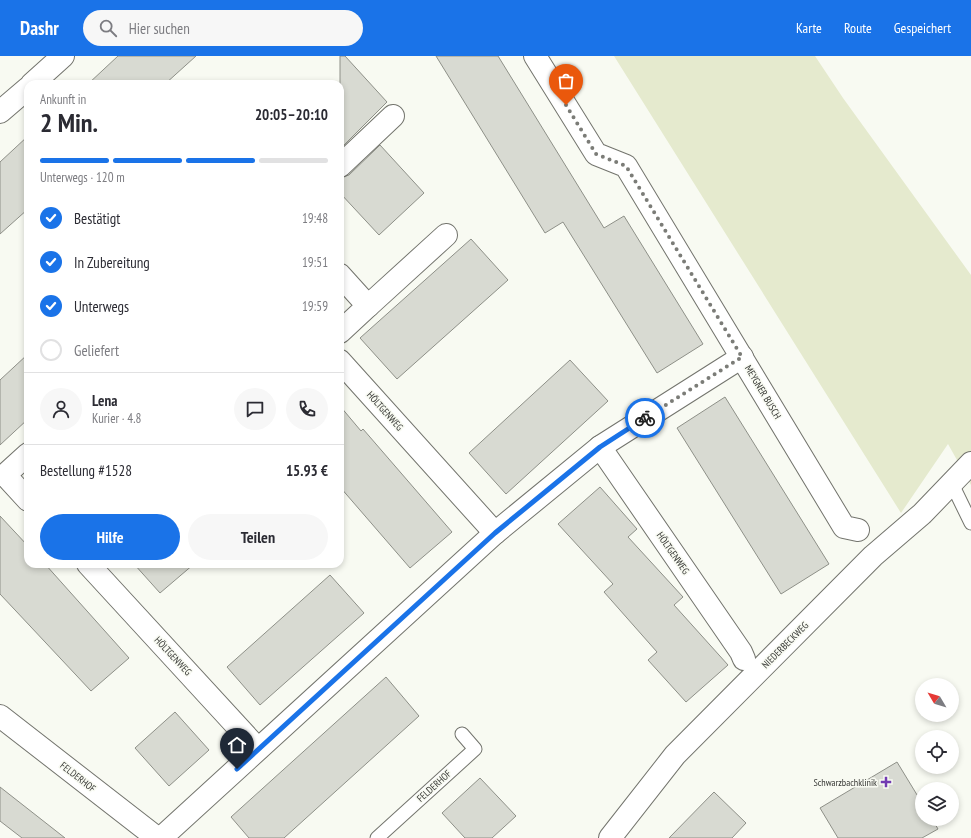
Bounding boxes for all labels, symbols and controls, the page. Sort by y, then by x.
search box [83,10,363,46]
text: Dashr [20,16,59,40]
icon: search [97,17,119,39]
text: Hier suchen [129,19,190,38]
text: Karte [796,19,822,37]
text: Route [844,19,872,37]
text: Gespeichert [894,19,951,37]
pin [549,64,583,105]
icon: bag [555,70,577,92]
text: Ankunft in [40,91,86,108]
text: 20:05–20:10 [255,105,328,124]
text: 2 Min. [40,106,98,139]
text: Unterwegs · 120 m [40,169,125,186]
icon: check [40,207,62,229]
text: Bestätigt [74,209,120,228]
text: 19:48 [302,210,328,227]
icon: check [40,251,62,273]
text: In Zubereitung [74,253,150,272]
text: 19:51 [302,254,328,271]
icon: check [40,295,62,317]
text: Unterwegs [74,297,129,316]
text: 19:59 [302,298,328,315]
text: Geliefert [74,341,119,360]
street label: MEYGNER BUSCH [742,363,784,421]
button: person [40,388,82,430]
button: chat [234,388,276,430]
button: phone [286,388,328,430]
street label: HÖLTGENWEG [364,389,406,433]
text: Lena [92,391,117,410]
courier [625,398,665,438]
icon: bike [634,407,656,429]
text: Kurier · 4.8 [92,410,141,427]
text: Bestellung #1528 [40,461,132,480]
text: 15.93 € [286,461,328,480]
button: Hilfe [40,514,180,560]
button: Teilen [188,514,328,560]
street label: HÖLTGENWEG [654,529,692,577]
street label: NIEDERBECKWEG [759,619,811,671]
street label: HÖLTGENWEG [152,634,194,678]
north arrow [915,678,959,722]
map controls [915,678,959,826]
pin [220,728,254,769]
button: locate [915,730,959,774]
icon: home [226,734,248,756]
street label: FELDERHOF [57,759,99,795]
street label: FELDERHOF [414,767,454,805]
place label: Schwarzbachklinik [813,776,877,789]
marker: Schwarzbachklinik [880,776,892,788]
button: layers [915,782,959,826]

